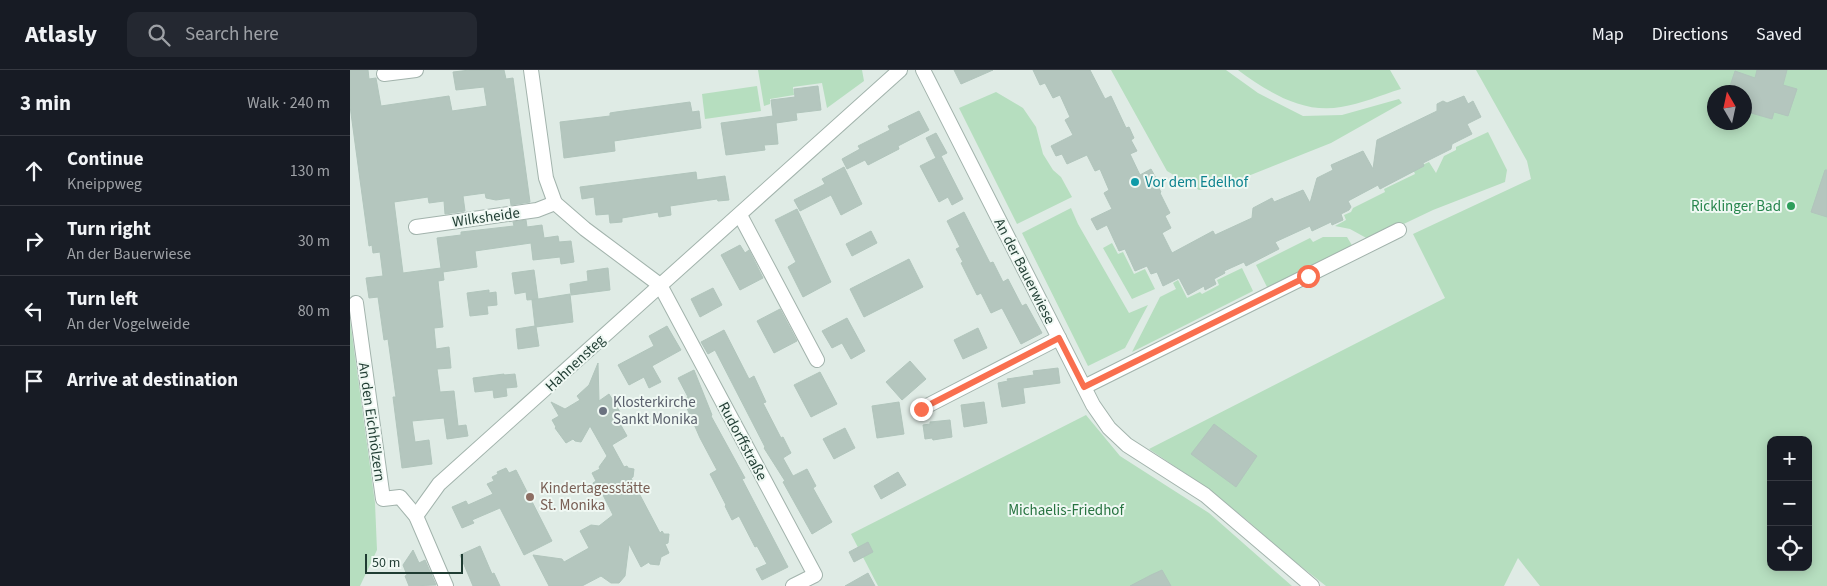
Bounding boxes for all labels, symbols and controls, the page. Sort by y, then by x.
search box [127,12,477,57]
text: Atlasly [25,17,97,52]
icon: search [145,21,173,49]
text: Search here [185,21,279,48]
text: Map [1592,22,1624,47]
text: Directions [1652,22,1728,47]
text: Saved [1756,22,1802,47]
north arrow [1707,85,1752,130]
text: 3 min [20,88,71,118]
text: Walk · 240 m [247,92,330,114]
text: Continue [67,146,144,173]
icon: ahead [20,157,48,185]
text: 130 m [290,160,330,182]
place label: Vor dem Edelhof [1145,172,1249,193]
text: Kneippweg [67,173,142,195]
marker: Vor dem Edelhof [1129,176,1141,188]
place label: Ricklinger Bad [1691,196,1781,217]
marker: Ricklinger Bad [1785,200,1797,212]
street label: Wilksheide [451,202,521,233]
street label: An der Bauerwiese [989,215,1060,328]
text: Turn right [67,216,151,243]
icon: right [20,227,48,255]
text: 30 m [298,230,330,252]
text: An der Bauerwiese [67,243,191,265]
route start [1297,265,1320,288]
text: Turn left [67,286,138,313]
icon: left [20,297,48,325]
text: 80 m [298,300,330,322]
text: An der Vogelweide [67,313,190,335]
street label: Hahnensteg [541,330,610,397]
street label: An den Eichhölzern [353,361,390,483]
icon: arrive [20,367,48,395]
text: Arrive at destination [67,367,238,394]
place label: Klosterkirche Sankt Monika [613,392,698,430]
street label: Rudorffstraße [713,398,772,484]
route end [910,398,933,421]
marker: Klosterkirche Sankt Monika [597,405,609,417]
map controls [1767,436,1812,571]
button: + [1767,436,1812,481]
place label: Kindertagesstätte St. Monika [540,478,650,516]
button: − [1767,481,1812,526]
marker: Kindertagesstätte St. Monika [524,491,536,503]
park label: Michaelis-Friedhof [1008,500,1124,521]
button: locate [1767,526,1812,571]
scale bar [365,551,462,574]
text: 50 m [372,553,400,573]

